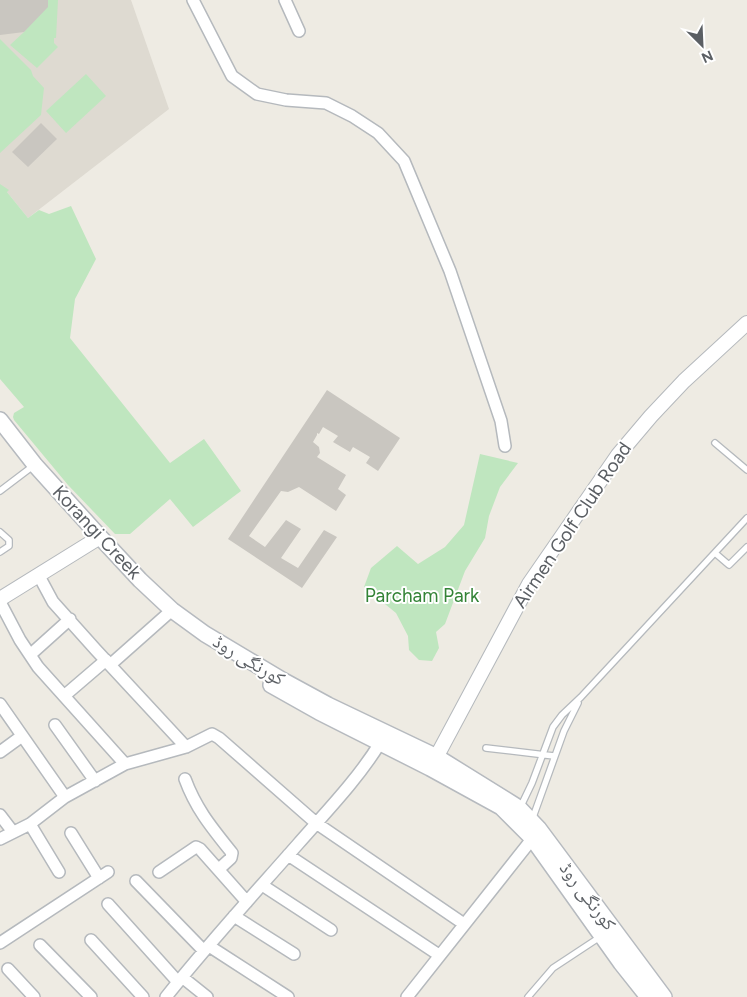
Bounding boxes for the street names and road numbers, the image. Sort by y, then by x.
street label: Airmen Golf Club Road [508,438,636,612]
street label: Korangi Creek [48,480,147,584]
street label: کورنگی روڈ [209,630,289,690]
street label: کورنگی روڈ [555,857,621,935]

